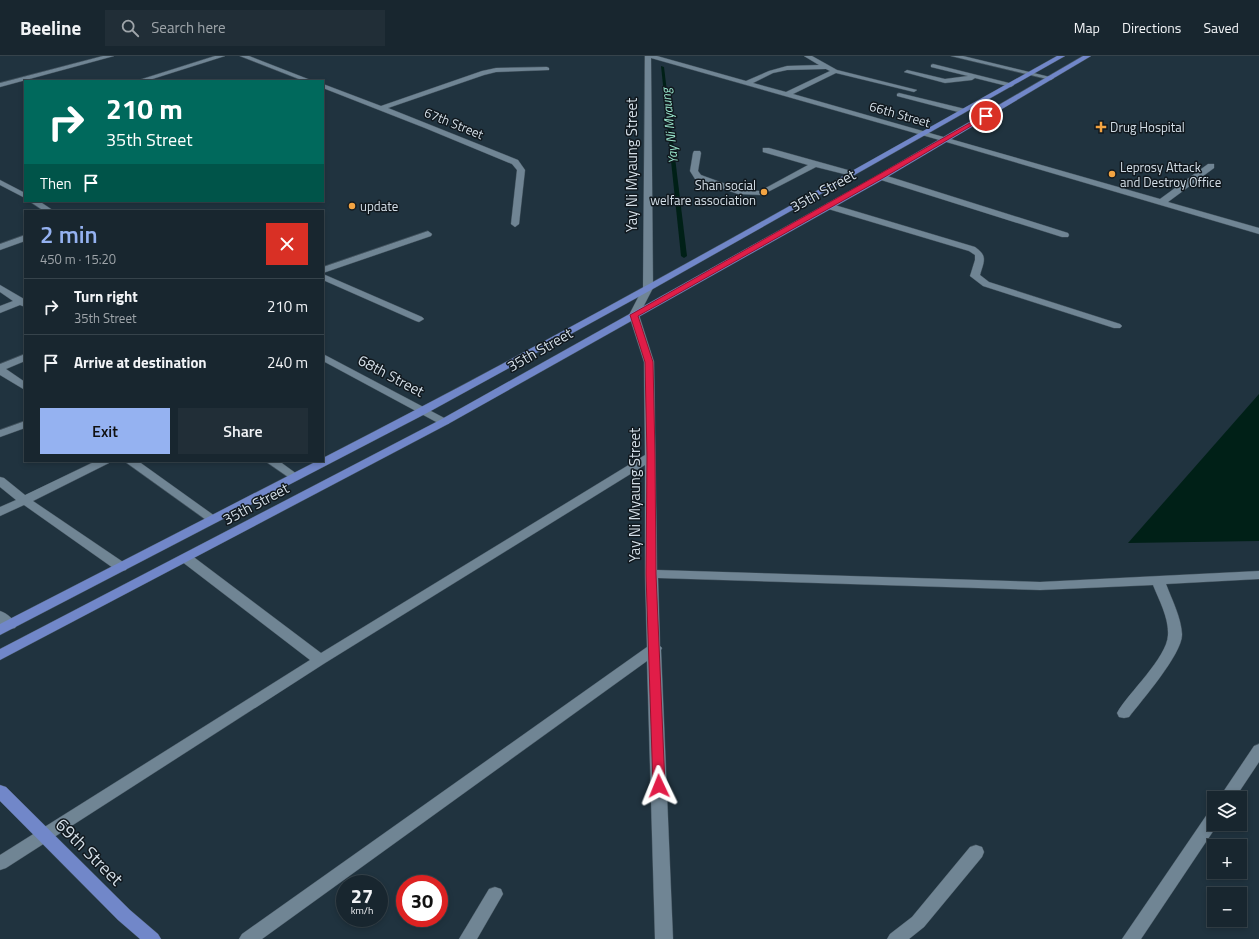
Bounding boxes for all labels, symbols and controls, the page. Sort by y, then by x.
search box [105,10,385,46]
text: Beeline [20,13,81,42]
text: Search here [151,16,226,39]
icon: search [119,17,141,39]
text: Map [1074,17,1100,38]
text: Directions [1122,17,1181,38]
text: Saved [1203,17,1239,38]
water label: Yay Ni Myaung [655,85,683,165]
text: 210 m [106,87,183,130]
icon: right [40,96,92,148]
street label: 66th Street [867,96,933,132]
street label: Yay Ni Myaung Street [620,97,643,232]
pin [969,99,1003,133]
street label: 67th Street [421,102,487,144]
icon: arrive [975,105,997,127]
place label: Drug Hospital [1110,117,1185,137]
marker: Drug Hospital [1095,121,1107,133]
text: 35th Street [106,126,193,153]
place label: Leprosy Attack and Destroy Office [1120,157,1221,192]
street label: 35th Street [786,163,861,218]
marker: Leprosy Attack and Destroy Office [1107,169,1117,179]
text: Then [40,172,72,195]
icon: arrive [80,172,102,194]
place label: Shan social welfare association [650,175,756,210]
marker: Shan social welfare association [759,187,769,197]
place label: update [360,196,398,216]
marker: update [347,201,357,211]
text: 2 min [40,216,98,252]
button: close [266,223,308,265]
text: 450 m · 15:20 [40,249,116,269]
text: Turn right [74,285,138,308]
text: 210 m [267,295,308,318]
icon: right [40,296,62,318]
text: 35th Street [74,308,136,328]
street label: 35th Street [503,321,577,378]
street label: 68th Street [354,348,429,403]
text: Arrive at destination [74,351,207,374]
text: 240 m [267,351,308,374]
icon: arrive [40,352,62,374]
button: Exit [40,408,170,454]
button: Share [178,408,308,454]
street label: Yay Ni Myaung Street [623,427,646,562]
street label: 35th Street [219,476,294,531]
position arrow [638,765,680,807]
map controls [1207,791,1247,927]
button: layers [1207,791,1247,831]
street label: 69th Street [49,812,130,892]
button: + [1207,839,1247,879]
speed limit sign: 30 [396,875,448,927]
text: 27 [351,880,373,911]
button: − [1207,887,1247,927]
text: km/h [351,903,373,918]

